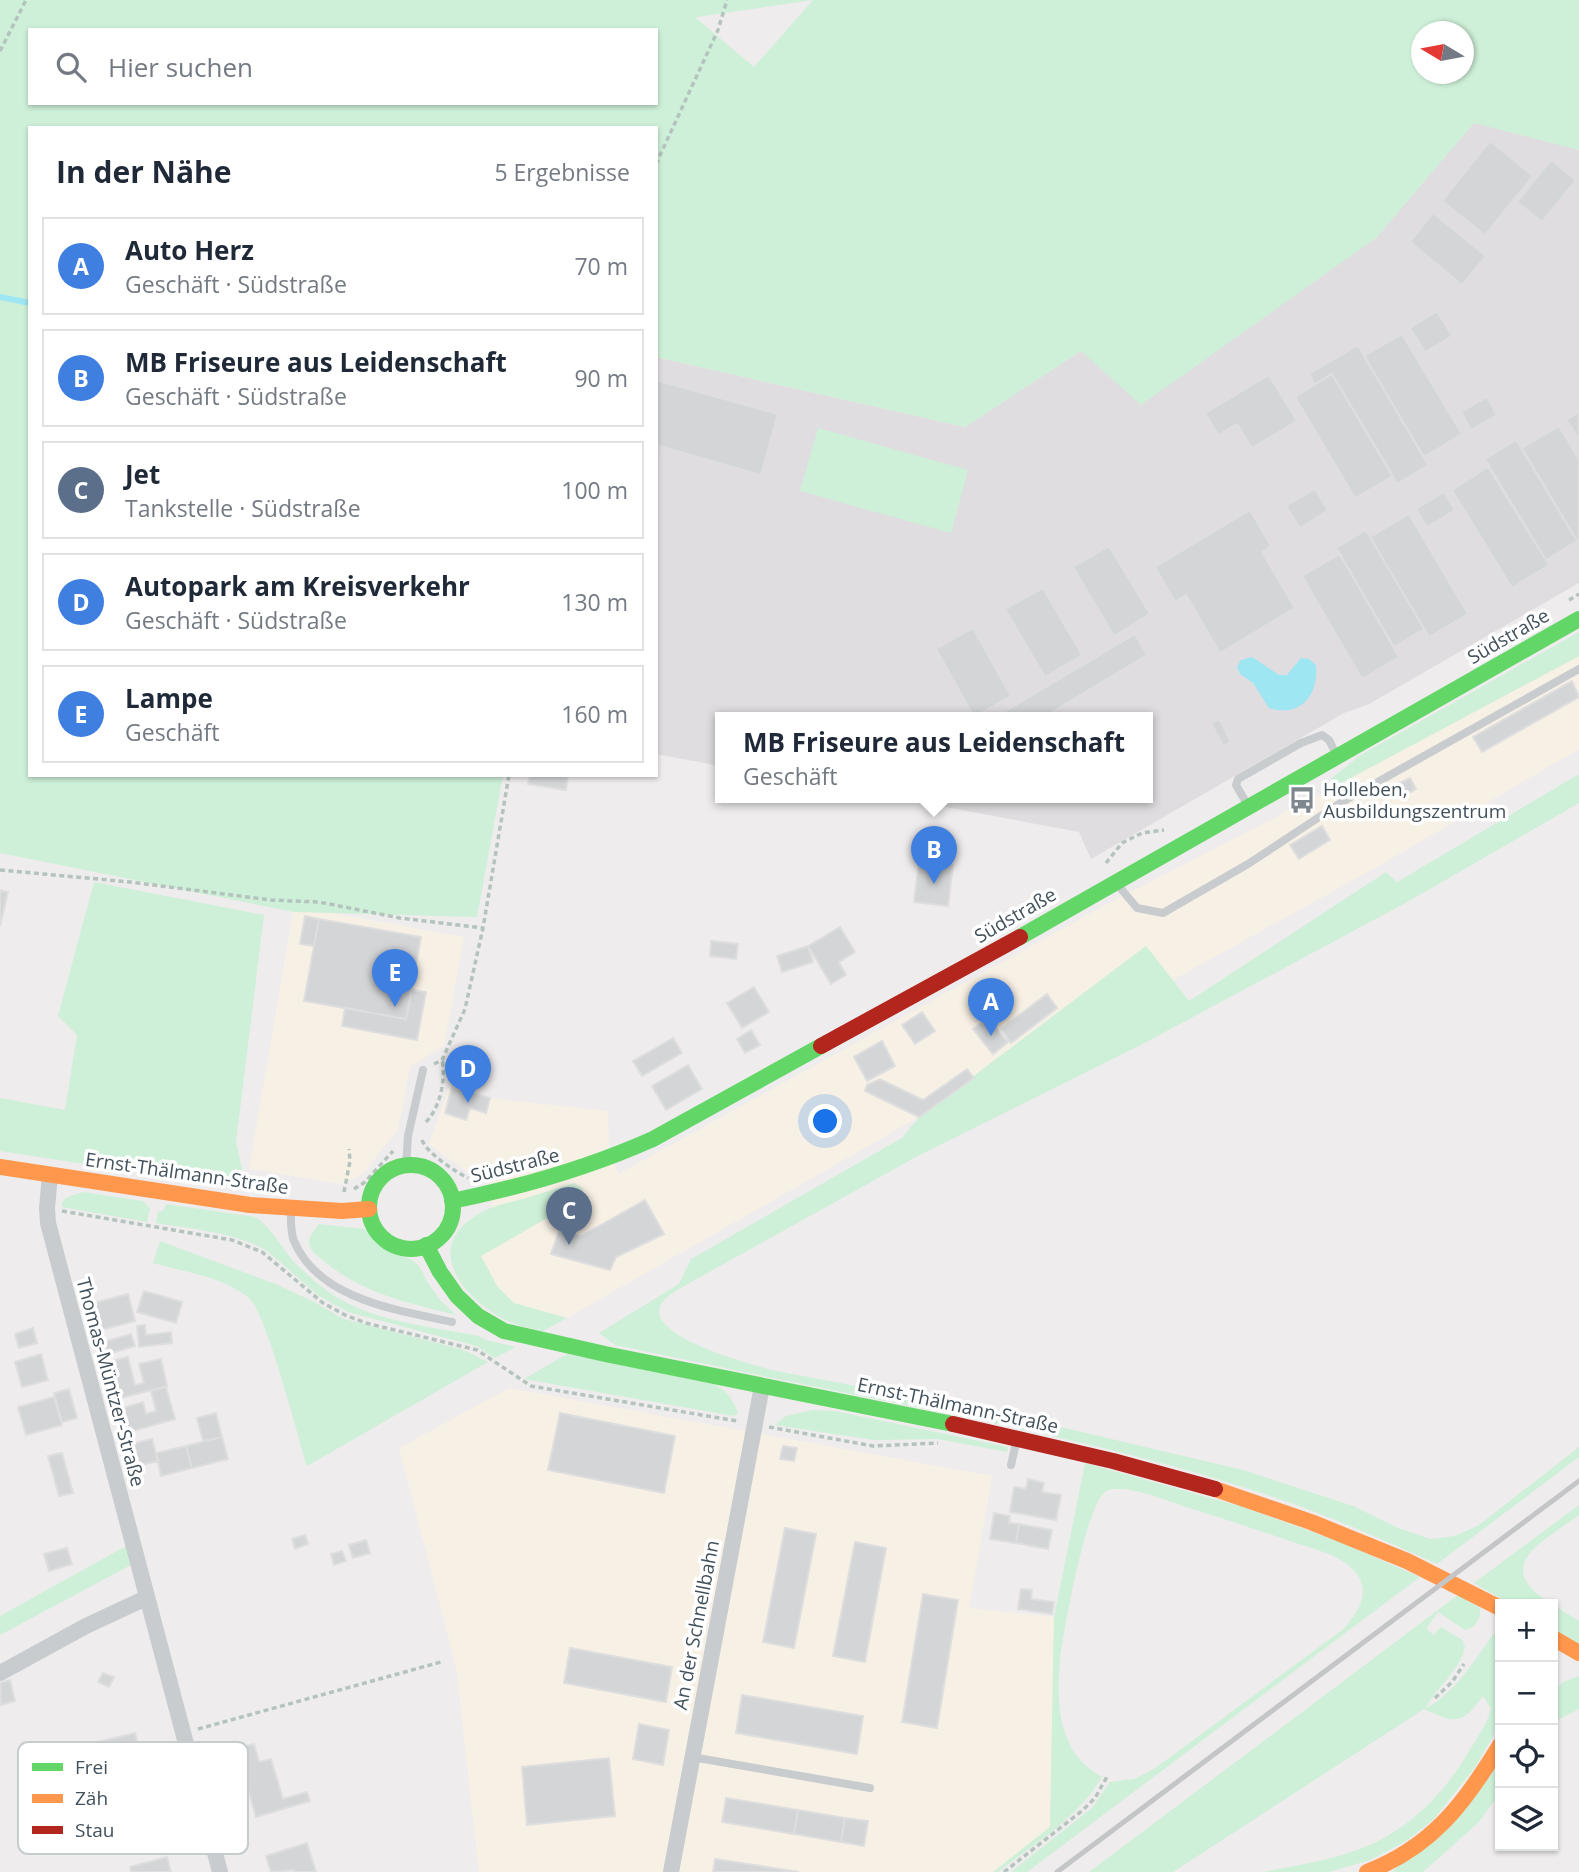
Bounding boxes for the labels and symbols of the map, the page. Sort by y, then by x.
north arrow [1411,21,1474,84]
street label: Südstraße [1462,602,1554,670]
place label: Holleben, Ausbildungszentrum [1323,776,1506,824]
bus stop icon: Holleben, Ausbildungszentrum [1287,785,1317,815]
pin: B [911,826,957,884]
street label: Südstraße [969,881,1061,949]
pin: E [372,949,418,1007]
pin: A [968,978,1014,1036]
pin: D [445,1045,491,1103]
your location [808,1104,842,1138]
street label: Südstraße [468,1141,562,1189]
street label: Ernst-Thälmann-Straße [84,1146,290,1200]
pin: C [546,1187,592,1245]
street label: Thomas-Müntzer-Straße [71,1275,151,1489]
street label: Ernst-Thälmann-Straße [855,1371,1061,1439]
street label: An der Schnellbahn [667,1538,725,1712]
legend [18,1742,248,1854]
text: Frei [75,1754,108,1780]
text: Zäh [75,1785,108,1811]
text: Stau [75,1817,114,1843]

